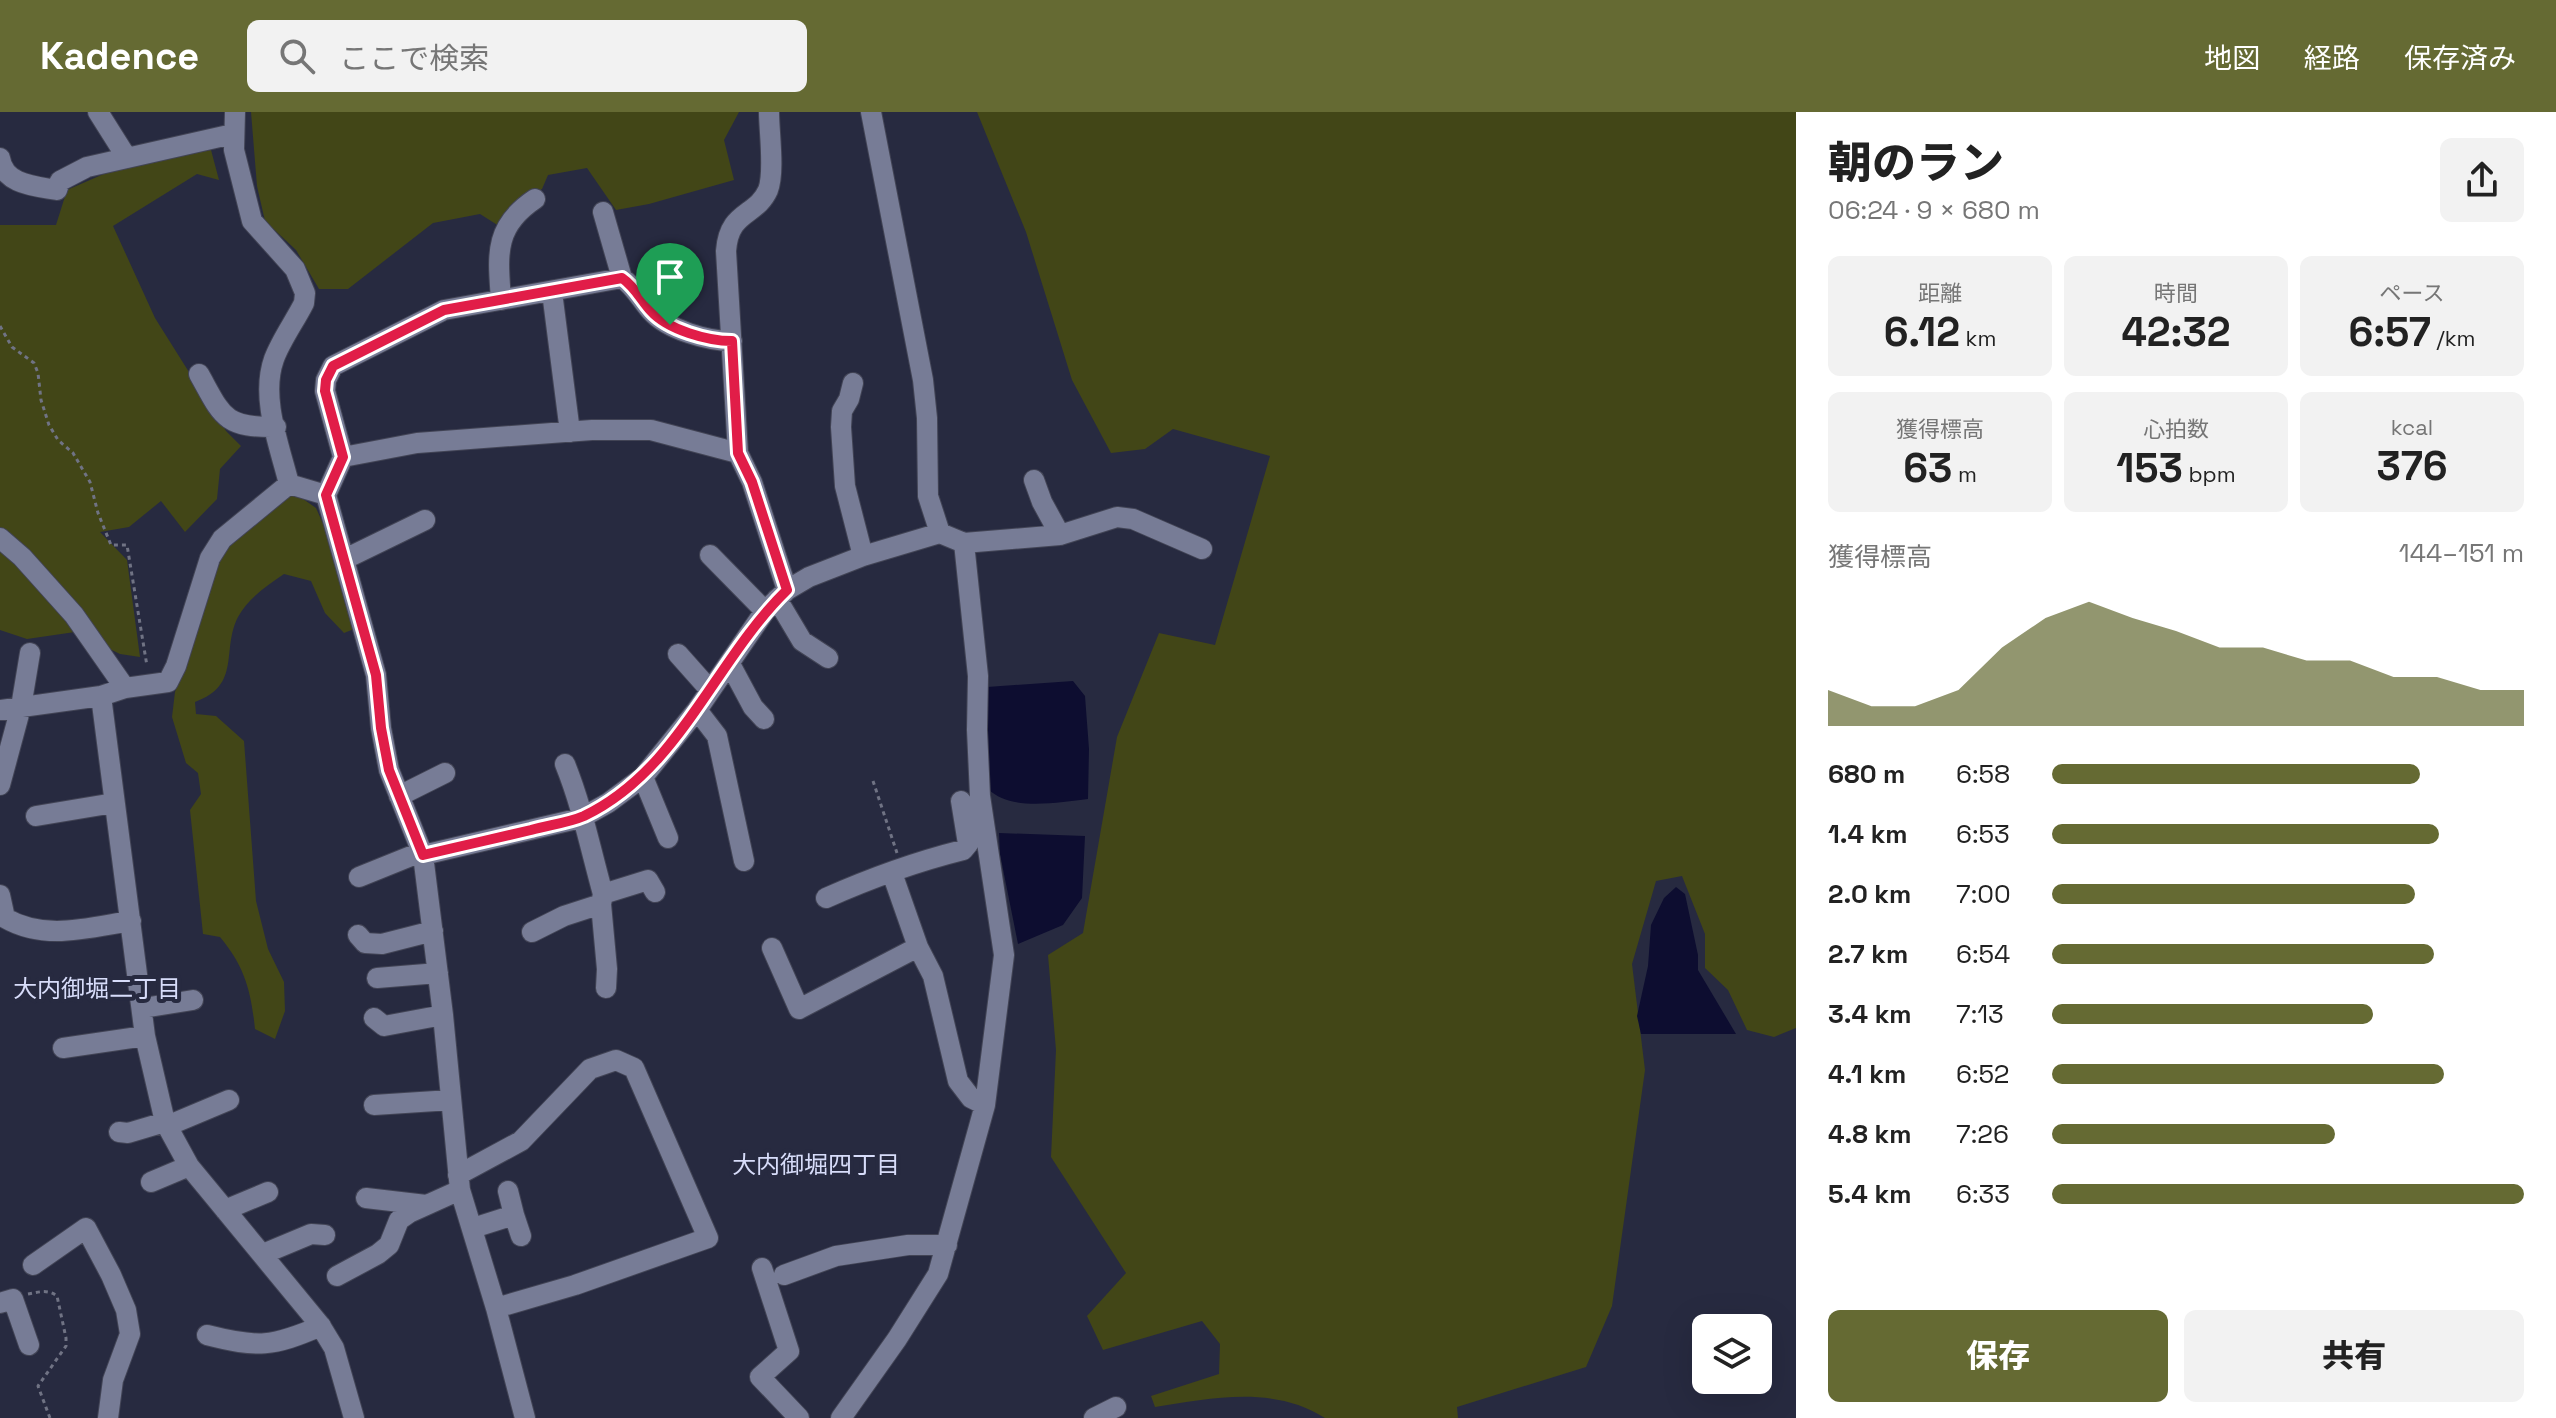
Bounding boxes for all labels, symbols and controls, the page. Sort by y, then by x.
search box [247,20,807,92]
text: Kadence [40,32,199,80]
icon: search [275,34,319,78]
text: ここで検索 [339,39,489,78]
text: 地図 [2204,40,2260,76]
text: 経路 [2304,40,2360,76]
text: 保存済み [2404,40,2516,76]
text: 朝のラン [1828,135,2004,191]
button: share [2440,138,2524,222]
text: 06:24 · 9 × 680 m [1828,193,2040,227]
pin [636,243,704,325]
icon: arrive [648,255,692,299]
text: 距離 [1918,279,1962,307]
text: 時間 [2154,279,2198,307]
text: ペース [2380,279,2444,307]
text: 6.12 [1884,307,1960,358]
text: 42:32 [2121,307,2231,358]
text: 6:57 [2349,307,2431,358]
text: km [1960,324,1996,352]
text: /km [2431,324,2475,352]
text: kcal [2391,413,2433,441]
text: 獲得標高 [1896,415,1984,443]
text: 心拍数 [2143,415,2209,443]
text: 376 [2376,441,2448,492]
text: 63 [1903,443,1952,494]
text: 153 [2116,443,2183,494]
text: m [1952,460,1977,488]
text: bpm [2183,460,2236,488]
text: 144–151 m [2399,536,2524,570]
text: 獲得標高 [1828,540,1932,574]
text: 680 m [1828,757,1905,791]
text: 6:58 [1956,757,2010,791]
text: 1.4 km [1828,817,1908,851]
text: 6:53 [1956,817,2010,851]
text: 2.0 km [1828,877,1911,911]
text: 7:00 [1956,877,2011,911]
text: 2.7 km [1828,937,1908,971]
text: 6:54 [1956,937,2010,971]
district label: 大内御堀二丁目 [13,973,181,1004]
text: 3.4 km [1828,997,1912,1031]
text: 7:13 [1956,997,2004,1031]
text: 4.1 km [1828,1057,1906,1091]
text: 6:52 [1956,1057,2010,1091]
text: 4.8 km [1828,1117,1911,1151]
text: 7:26 [1956,1117,2009,1151]
district label: 大内御堀四丁目 [732,1149,900,1180]
text: 5.4 km [1828,1177,1911,1211]
text: 6:33 [1956,1177,2010,1211]
button: 保存 [1828,1310,2168,1402]
button: 共有 [2184,1310,2524,1402]
map controls [1692,1314,1772,1394]
button: layers [1692,1314,1772,1394]

